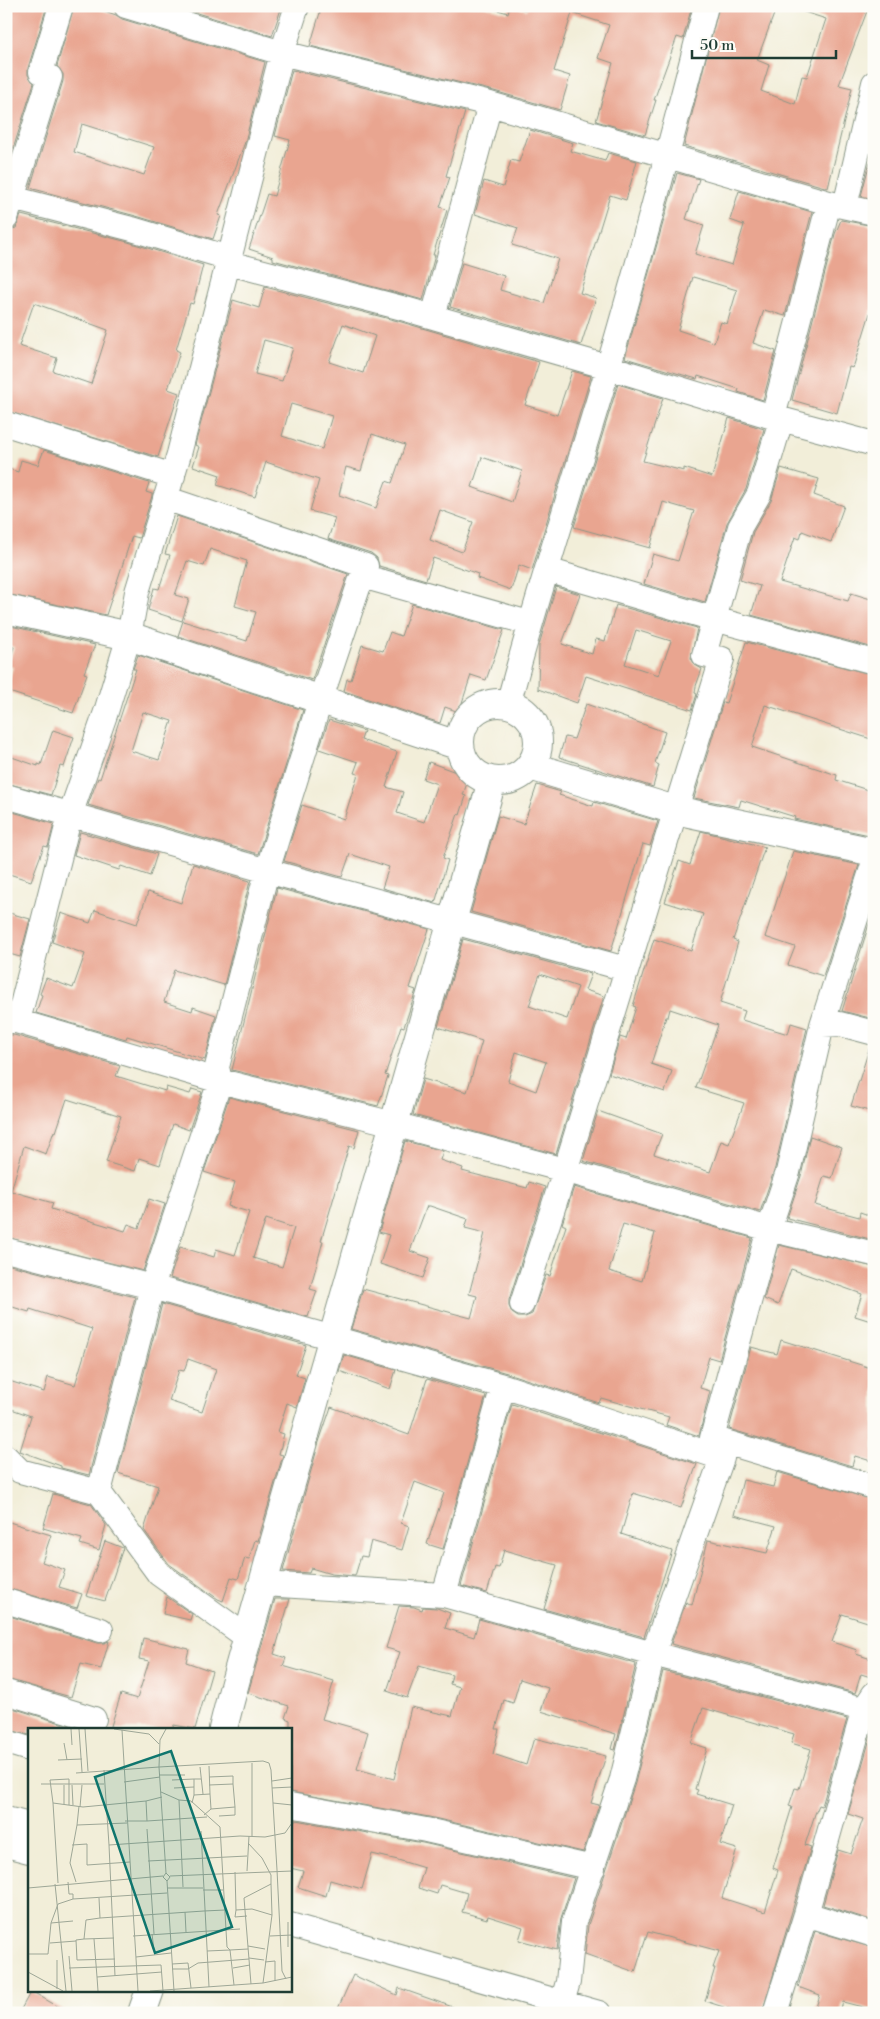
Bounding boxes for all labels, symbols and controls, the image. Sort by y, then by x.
scale bar [692,28,836,60]
text: 50 m [700,36,734,55]
inset map [28,1728,291,1992]

